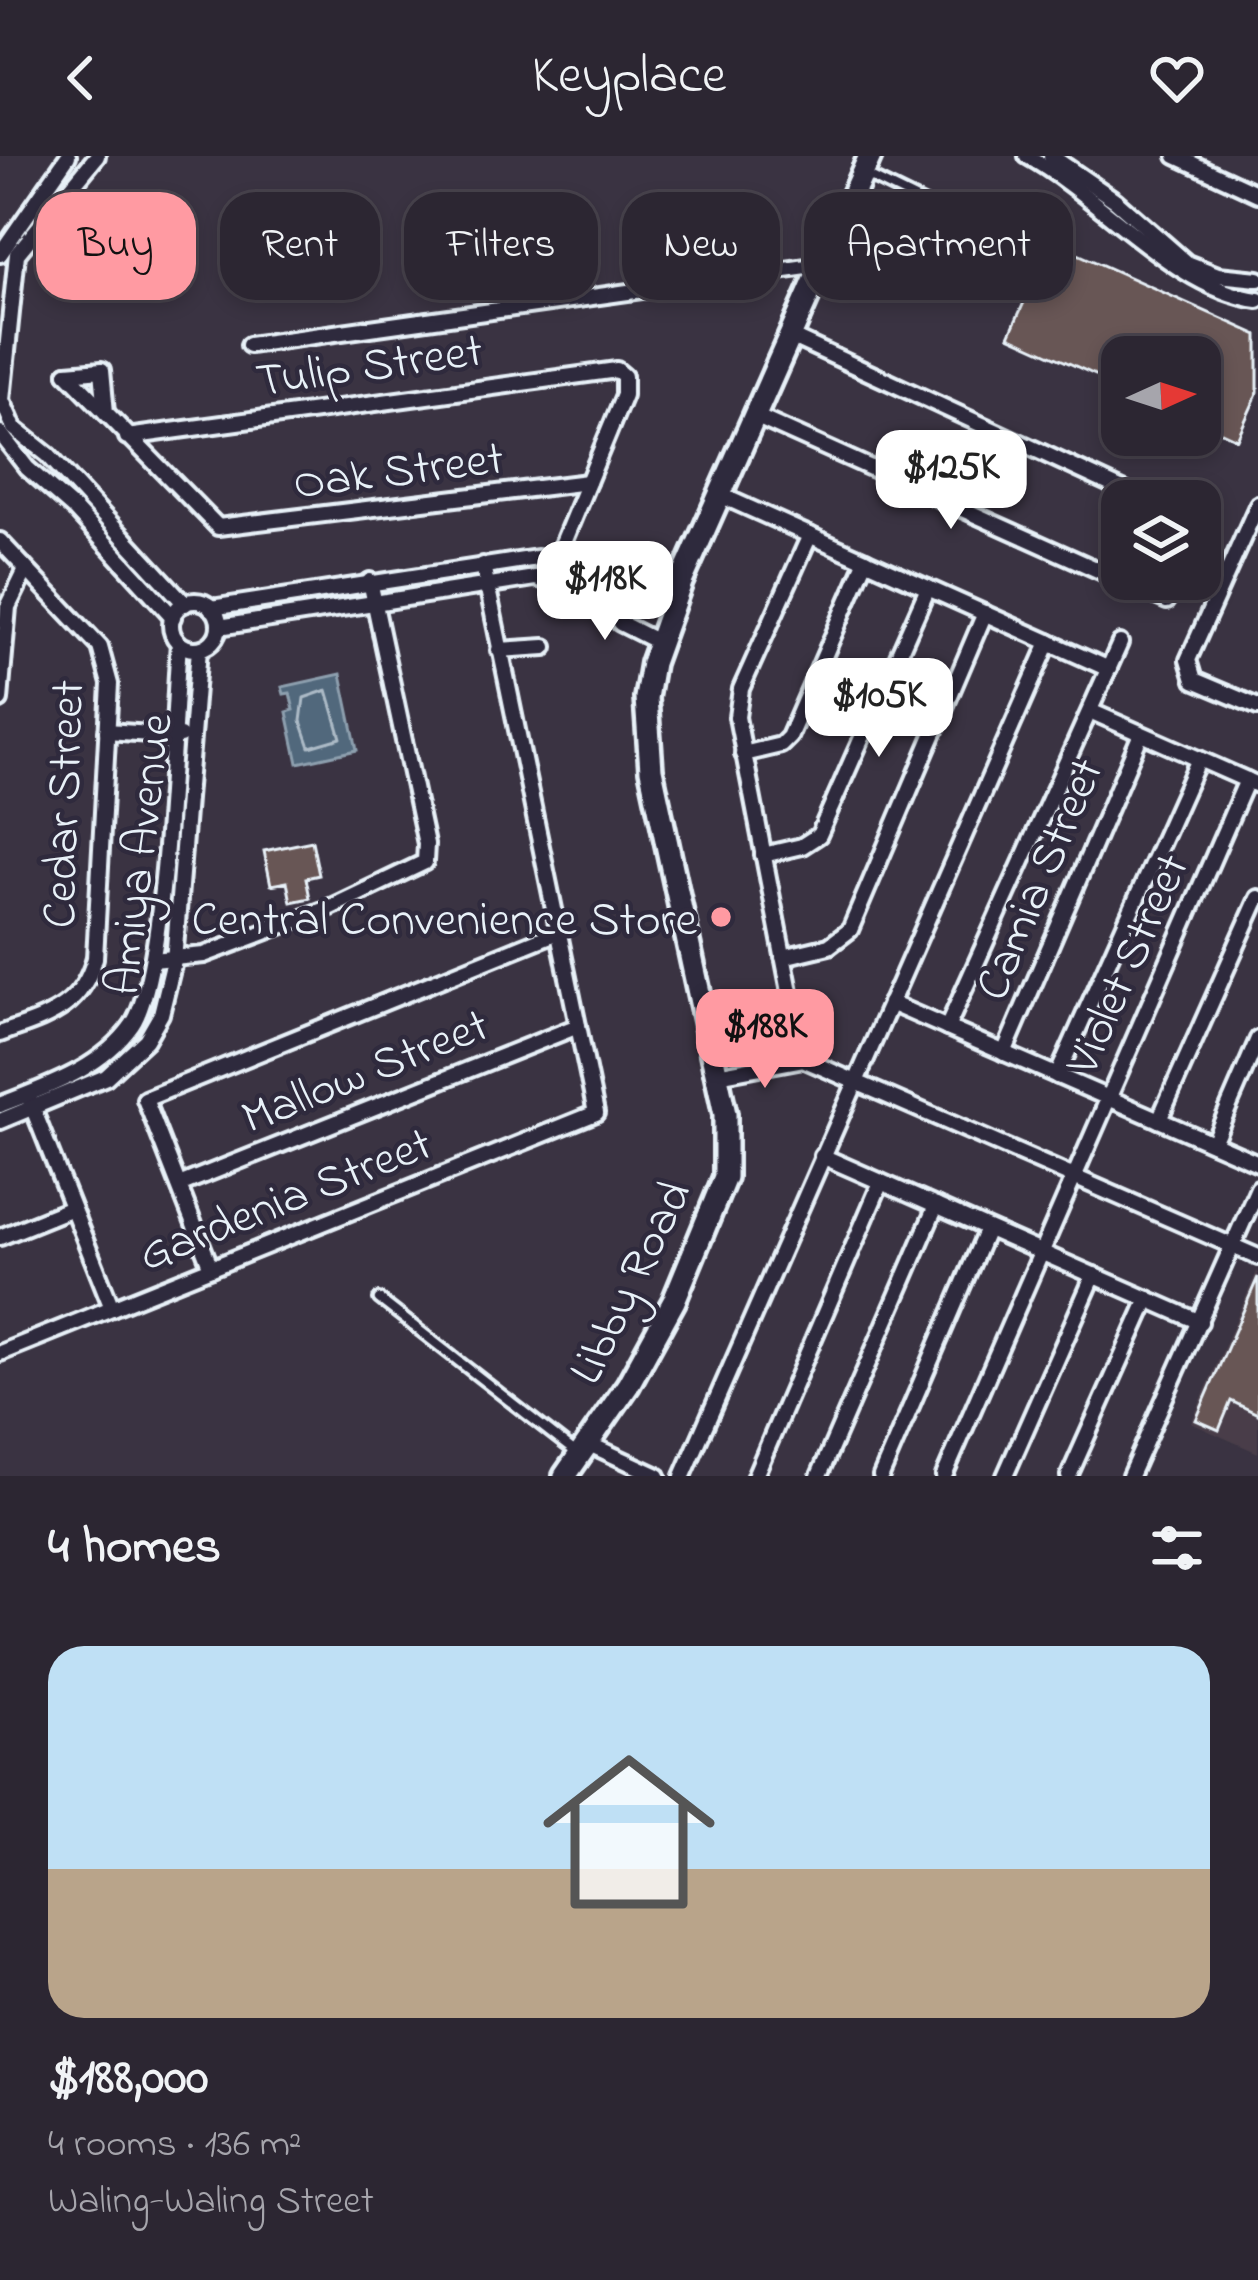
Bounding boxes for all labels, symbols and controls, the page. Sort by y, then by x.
text: Keyplace [532,39,726,117]
icon: back [48,45,114,111]
icon: heart [1144,45,1210,111]
chip: Buy [36,192,196,300]
chip: Rent [220,192,380,300]
chip: Filters [404,192,598,300]
chip: New [622,192,780,300]
chip: Apartment [804,192,1073,300]
street label: Tulip Street [252,317,487,418]
north arrow [1101,336,1221,456]
map controls [1101,336,1221,600]
street label: Oak Street [289,425,508,521]
pin: $125K [867,430,1035,532]
text: $125K [903,440,999,497]
button: layers [1101,480,1221,600]
pin: $118K [521,541,689,643]
text: $118K [564,551,646,608]
pin: $105K [795,658,963,760]
text: $105K [832,668,926,725]
street label: Cedar Street [27,679,105,930]
street label: Amiya Avenue [90,709,194,1000]
street label: Camia Street [959,748,1124,1012]
street label: Violet Street [1049,843,1209,1088]
place label: Central Convenience Store [191,887,697,957]
marker: Central Convenience Store [708,904,734,930]
pin: $188K [681,989,849,1091]
street label: Mallow Street [232,992,500,1155]
text: $188K [723,999,807,1056]
street label: Gardenia Street [129,1111,443,1292]
street label: Libby Road [553,1170,712,1397]
text: 4 homes [48,1511,221,1586]
icon: filters [1144,1515,1210,1581]
icon: home [521,1724,737,1940]
text: $188,000 [48,2042,208,2117]
text: 4 rooms · 136 m² [48,2117,302,2174]
text: Waling-Waling Street [48,2174,374,2231]

